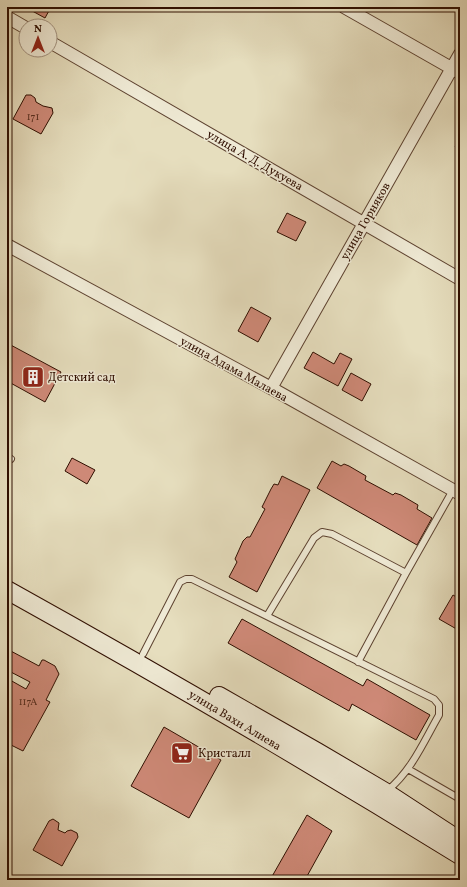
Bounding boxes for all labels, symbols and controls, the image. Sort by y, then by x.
north arrow [18,18,58,58]
text: N [34,22,42,37]
house number: 171 [27,110,39,124]
street label: улица А. Д. Дукуева [203,127,306,195]
street label: улица Горняков [337,180,395,263]
street label: улица Адама Малаева [177,334,290,406]
building icon: Детский сад [20,364,46,390]
place label: Детский сад [48,370,115,386]
street label: улица Вахи Алиева [185,687,284,755]
house number: 117А [19,695,37,709]
supermarket icon: Кристалл [169,740,195,766]
place label: Кристалл [198,746,251,762]

